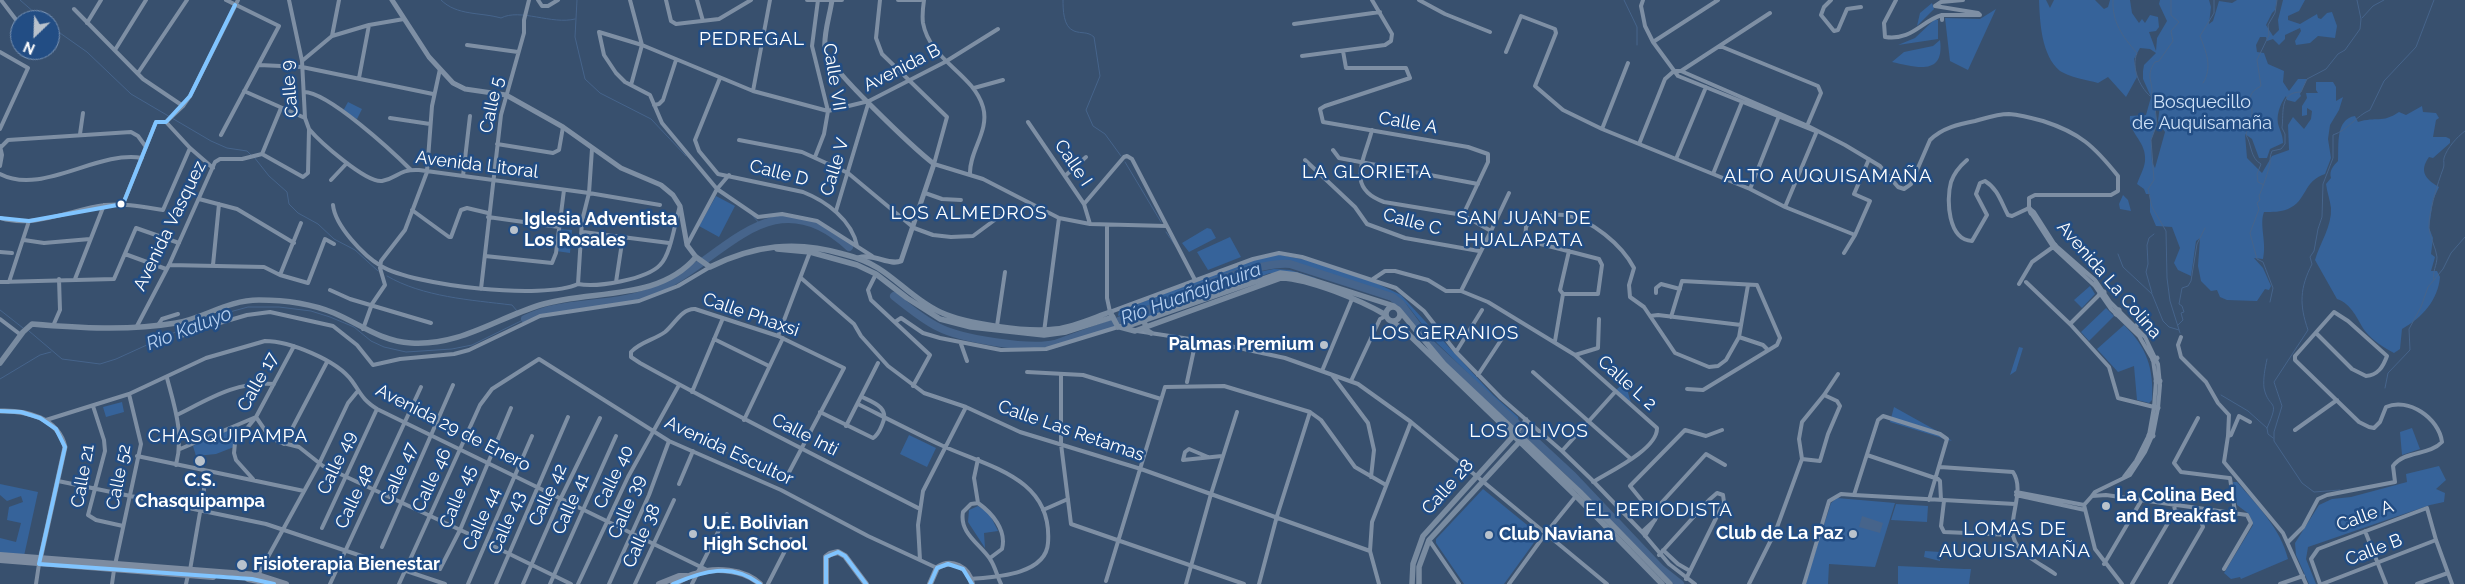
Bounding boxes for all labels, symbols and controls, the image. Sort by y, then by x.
north arrow [10,10,60,60]
district label: PEDREGAL [698,28,806,50]
text: N [21,38,37,57]
street label: Avenida B [860,39,944,97]
street label: Calle VII [818,42,850,112]
street label: Calle 9 [277,59,303,119]
street label: Calle 5 [476,75,508,135]
park label: Bosquecillo de Auquisamaña [2132,92,2272,134]
street label: Calle A [1377,107,1439,139]
street label: Calle V [816,135,854,199]
street label: Calle I [1050,136,1096,190]
street label: Avenida Litoral [414,147,540,183]
street label: Calle D [747,155,811,191]
street label: Avenida Vasquez [129,157,211,295]
district label: LA GLORIETA [1301,161,1433,183]
district label: ALTO AUQUISAMAÑA [1721,165,1935,187]
unlabelled marker [116,199,126,209]
district label: LOS ALMEDROS [889,202,1049,224]
street label: Calle C [1380,204,1444,240]
district label: SAN JUAN DE HUALAPATA [1455,207,1593,251]
place label: Iglesia Adventista Los Rosales [524,209,677,252]
street label: Avenida La Colina [2052,217,2166,343]
marker: Iglesia Adventista Los Rosales [508,224,520,236]
water label: Río Huañajahuira [1118,258,1264,330]
street label: Calle Phaxsi [700,288,802,342]
water label: Rio Kaluyo [143,302,235,356]
district label: LOS GERANIOS [1369,322,1521,344]
place label: Palmas Premium [1168,334,1314,356]
marker: Palmas Premium [1318,339,1330,351]
street label: Calle 17 [233,349,283,415]
street label: Calle L 2 [1593,351,1661,415]
street label: Avenida 29 de Enero [372,380,534,476]
street label: Calle Las Retamas [995,396,1147,466]
street label: Calle Inti [768,409,842,461]
street label: Avenida Escultor [661,412,797,490]
district label: LOS OLIVOS [1468,420,1590,442]
district label: CHASQUIPAMPA [146,425,310,447]
street label: Calle 49 [313,428,361,498]
street label: Calle 47 [376,439,422,509]
street label: Calle 52 [102,442,136,512]
street label: Calle 40 [589,442,639,512]
street label: Calle 21 [67,443,99,509]
street label: Calle 46 [408,445,456,515]
marker: C.S. Chasquipampa [193,454,207,468]
street label: Calle 28 [1418,455,1478,519]
street label: Calle 42 [524,460,572,530]
street label: Calle 48 [331,462,379,532]
street label: Calle 45 [435,462,481,532]
place label: C.S. Chasquipampa [135,470,265,512]
street label: Calle 41 [548,470,594,538]
street label: Calle 39 [604,472,650,542]
street label: Calle 44 [459,484,505,554]
place label: La Colina Bed and Breakfast [2116,485,2236,528]
street label: Calle 43 [484,488,530,558]
street label: Calle A [2333,496,2397,536]
district label: EL PERIODISTA [1583,499,1735,521]
marker: La Colina Bed and Breakfast [2100,500,2112,512]
street label: Calle 38 [618,501,666,571]
place label: U.E. Bolivian High School [703,513,809,556]
district label: LOMAS DE AUQUISAMAÑA [1938,518,2092,562]
place label: Club de La Paz [1716,523,1843,545]
place label: Club Naviana [1499,524,1614,546]
marker: U.E. Bolivian High School [687,528,699,540]
marker: Club de La Paz [1847,528,1859,540]
marker: Club Naviana [1483,529,1495,541]
street label: Calle B [2343,529,2405,571]
place label: Fisioterapia Bienestar [253,554,440,576]
marker: Fisioterapia Bienestar [235,558,249,572]

